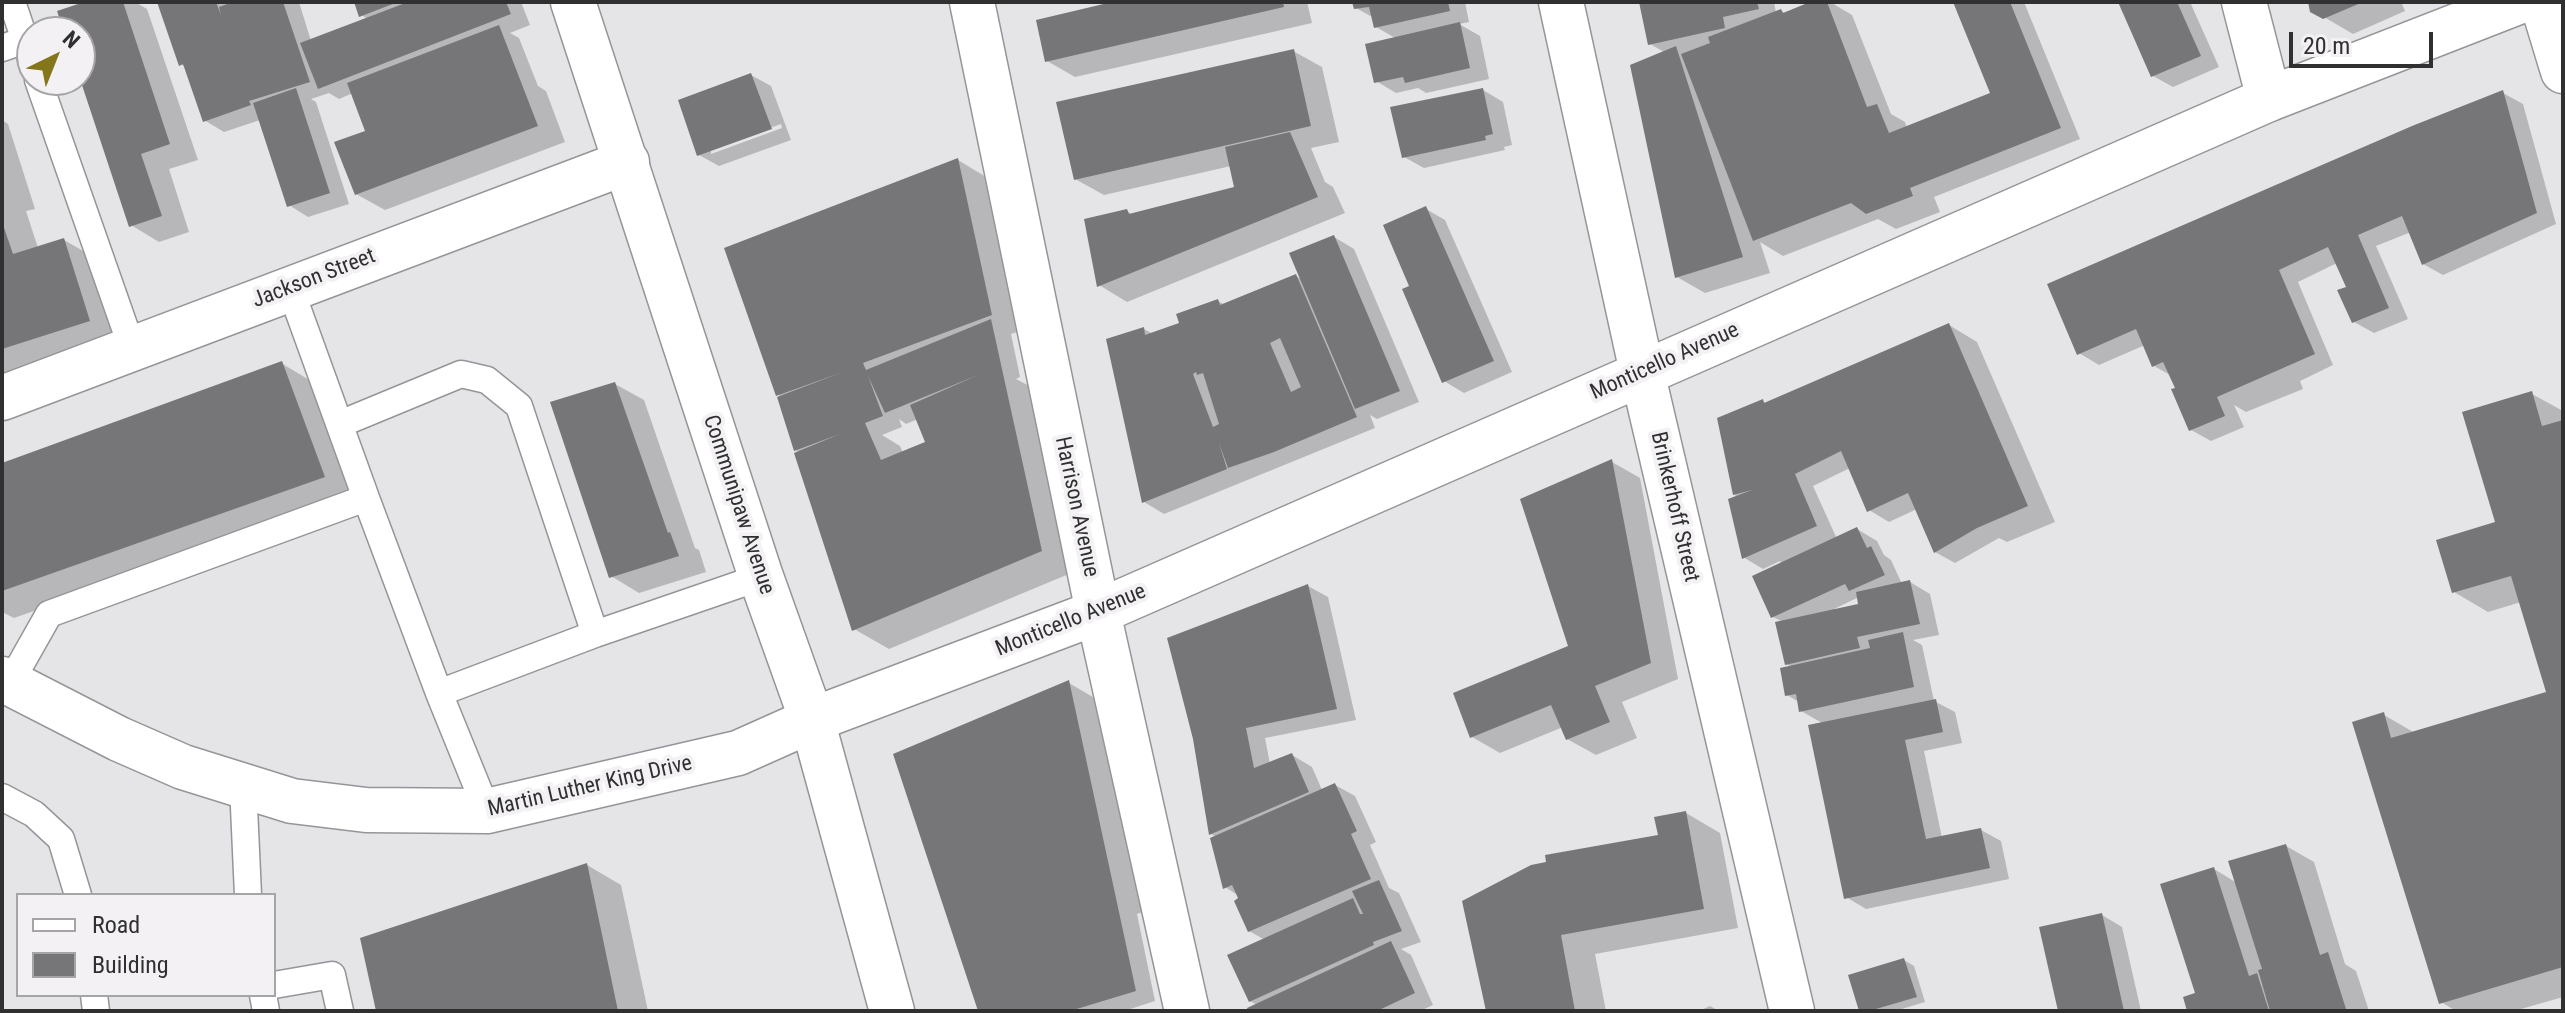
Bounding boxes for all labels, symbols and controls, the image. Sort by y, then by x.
north arrow [16,16,96,96]
scale bar [2293,16,2437,66]
text: N [58,26,85,53]
text: 20 m [2303,32,2350,60]
street label: Jackson Street [249,243,379,315]
street label: Monticello Avenue [1587,317,1743,407]
street label: Communipaw Avenue [697,412,779,598]
street label: Brinkerhoff Street [1644,429,1704,585]
street label: Harrison Avenue [1048,434,1104,580]
street label: Monticello Avenue [992,579,1150,663]
street label: Martin Luther King Drive [485,751,695,823]
legend [16,893,276,997]
text: Road [92,911,140,939]
text: Building [92,951,169,979]

